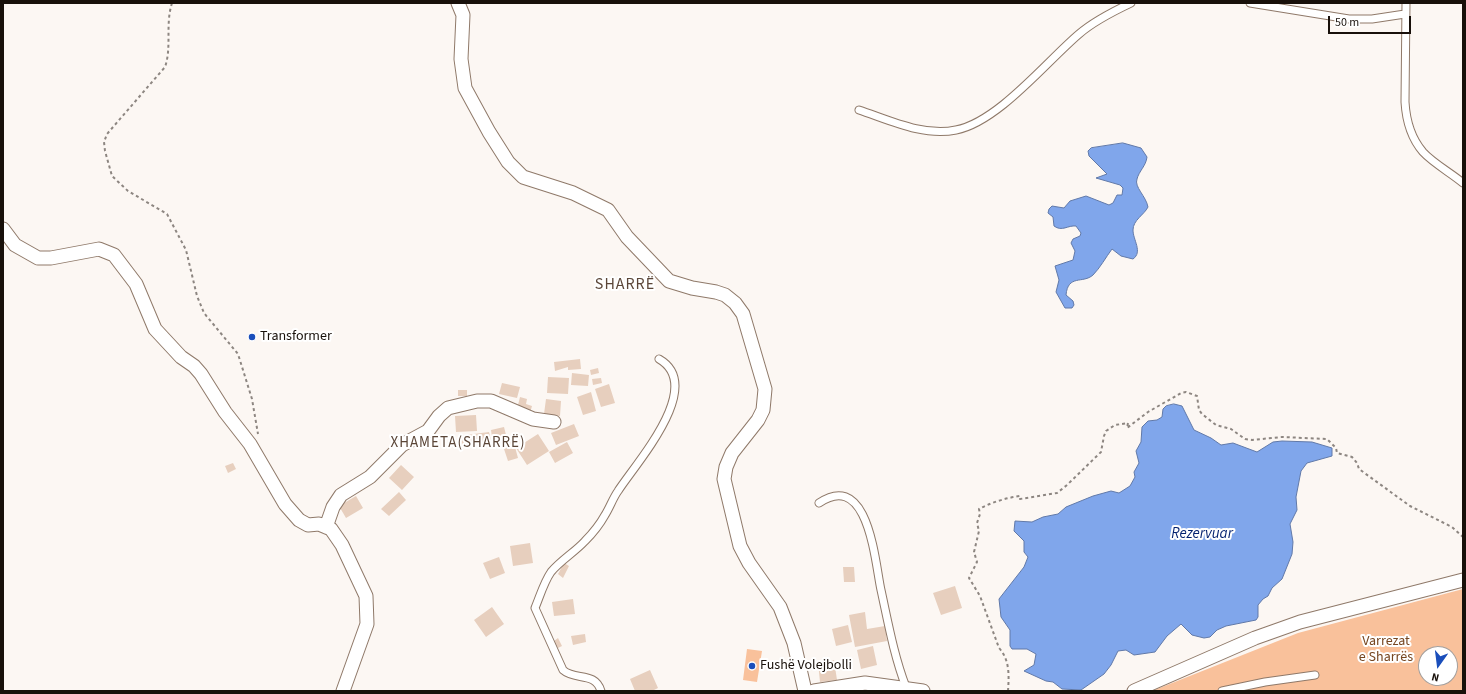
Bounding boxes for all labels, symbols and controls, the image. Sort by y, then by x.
scale bar [1330,8,1413,34]
text: 50 m [1335,14,1359,31]
district label: SHARRË [595,275,655,295]
place label: Transformer [260,329,332,345]
marker: Transformer [247,332,257,342]
district label: XHAMETA(SHARRË) [390,435,526,453]
water label: Rezervuar [1171,526,1233,544]
park label: Varrezat e Sharrës [1359,634,1413,666]
north arrow [1418,646,1458,686]
place label: Fushë Volejbolli [760,658,852,674]
marker: Fushë Volejbolli [747,661,757,671]
text: N [1430,669,1441,685]

